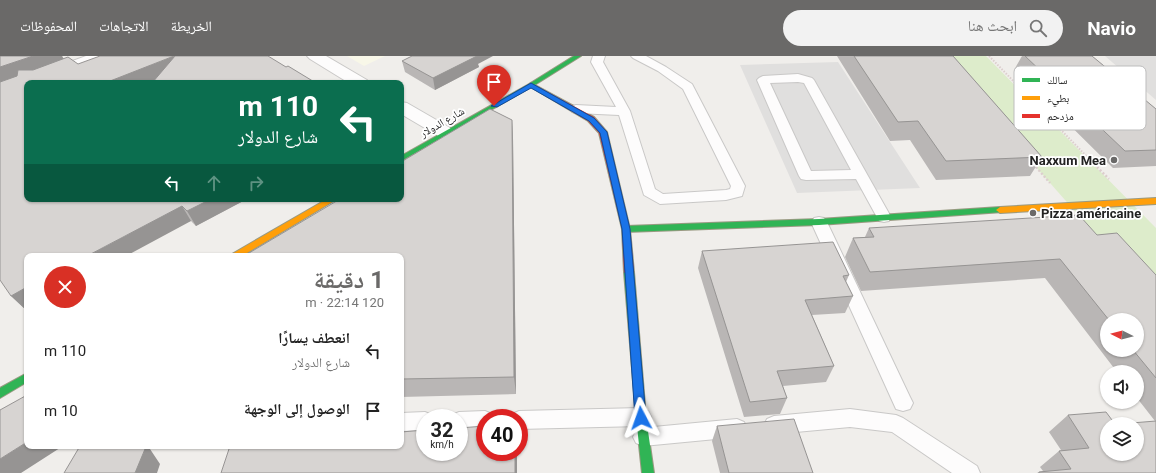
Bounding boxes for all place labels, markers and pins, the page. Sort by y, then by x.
pin [477,65,511,106]
place label: Naxxum Mea [1030,153,1106,168]
marker: Naxxum Mea [1109,155,1119,165]
place label: Pizza américaine [1041,206,1141,221]
marker: Pizza américaine [1028,208,1038,218]

